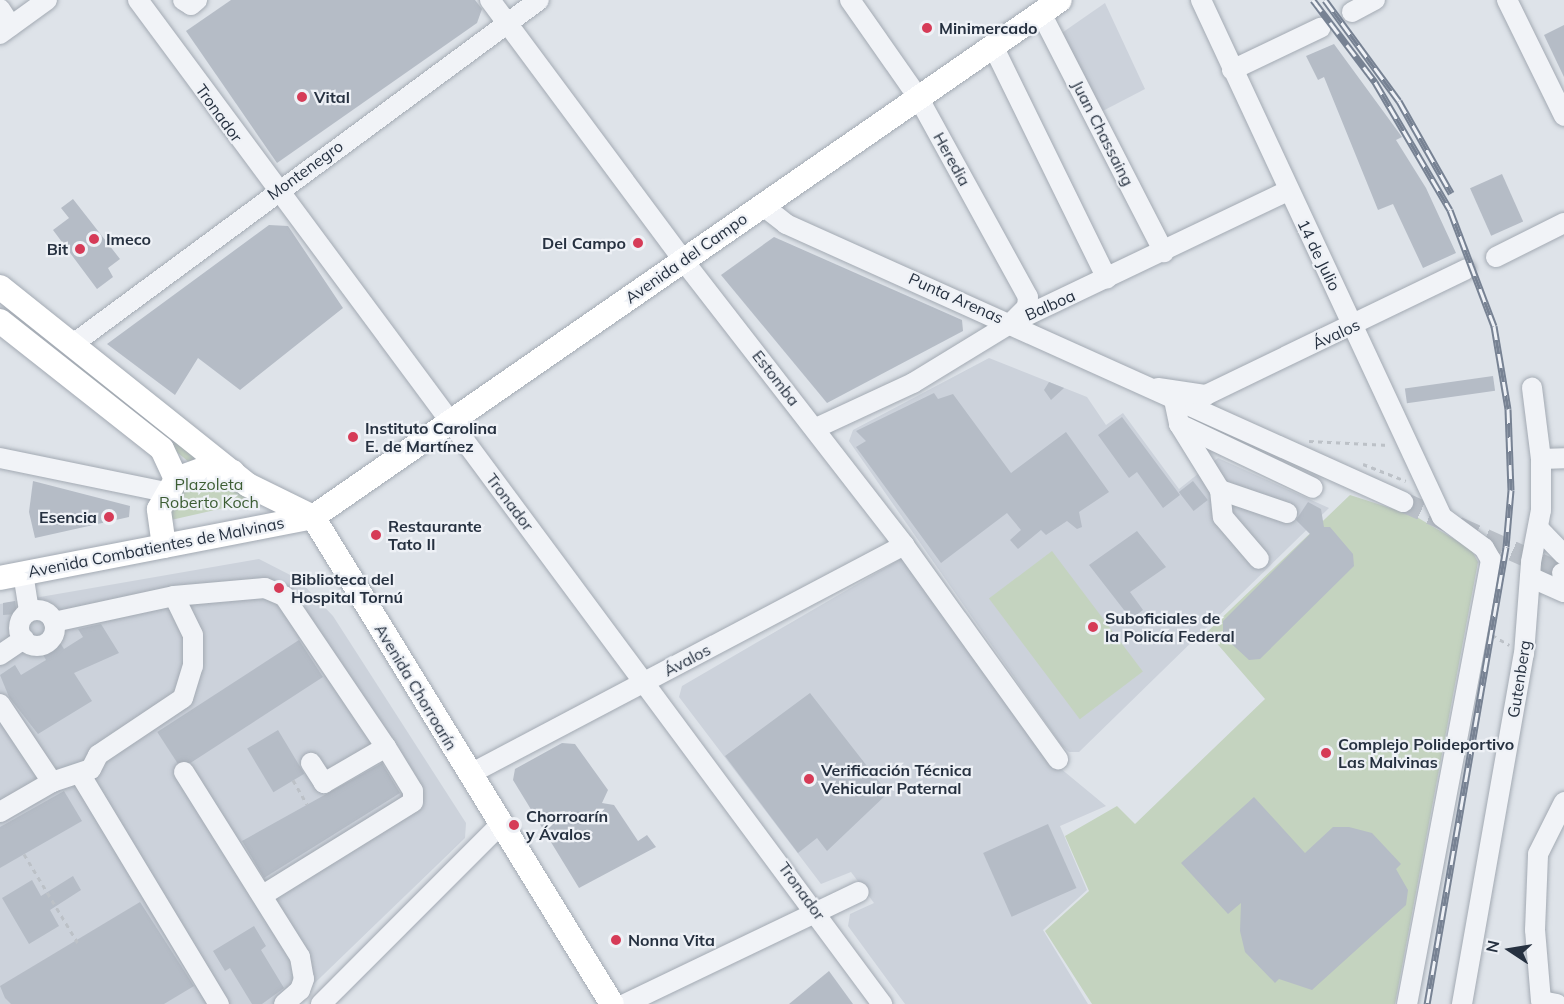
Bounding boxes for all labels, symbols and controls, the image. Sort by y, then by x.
place label: Minimercado [939,18,1038,38]
marker: Minimercado [920,21,934,35]
street label: Juan Chassaing [1068,77,1138,189]
street label: Tronador [192,80,246,146]
place label: Vital [314,87,350,107]
marker: Vital [295,90,309,104]
street label: Heredia [929,129,975,189]
street label: Montenegro [263,136,347,204]
street label: Avenida del Campo [621,209,751,307]
street label: 14 de Julio [1293,216,1345,294]
place label: Imeco [106,229,151,249]
marker: Imeco [87,232,101,246]
place label: Del Campo [542,233,626,253]
marker: Del Campo [631,236,645,250]
place label: Bit [47,239,68,259]
marker: Bit [73,242,87,256]
street label: Punta Arenas [906,269,1006,327]
street label: Balboa [1022,286,1078,324]
street label: Ávalos [1309,315,1363,353]
street label: Estomba [748,346,804,410]
place label: Instituto Carolina E. de Martínez [365,418,497,456]
marker: Instituto Carolina E. de Martínez [346,430,360,444]
street label: Tronador [482,470,538,534]
park label: Plazoleta Roberto Koch [159,474,259,512]
place label: Esencia [39,507,97,527]
marker: Esencia [102,510,116,524]
street label: Avenida Combatientes de Malvinas [26,513,286,581]
place label: Restaurante Tato II [388,516,482,554]
marker: Restaurante Tato II [369,528,383,542]
place label: Biblioteca del Hospital Tornú [291,569,403,607]
marker: Biblioteca del Hospital Tornú [272,581,286,595]
place label: Suboficiales de la Policía Federal [1105,608,1235,646]
street label: Avenida Chorroarín [371,620,461,754]
marker: Suboficiales de la Policía Federal [1086,620,1100,634]
street label: Gutenberg [1503,639,1535,719]
street label: Ávalos [660,640,714,680]
place label: Complejo Polideportivo Las Malvinas [1338,734,1514,772]
marker: Complejo Polideportivo Las Malvinas [1319,746,1333,760]
place label: Verificación Técnica Vehicular Paternal [821,760,972,798]
marker: Verificación Técnica Vehicular Paternal [802,772,816,786]
place label: Chorroarín y Ávalos [526,806,608,844]
marker: Chorroarín y Ávalos [507,818,521,832]
street label: Tronador [775,858,829,924]
north arrow [1480,920,1540,980]
place label: Nonna Vita [628,930,715,950]
marker: Nonna Vita [609,933,623,947]
text: N [1481,938,1503,954]

